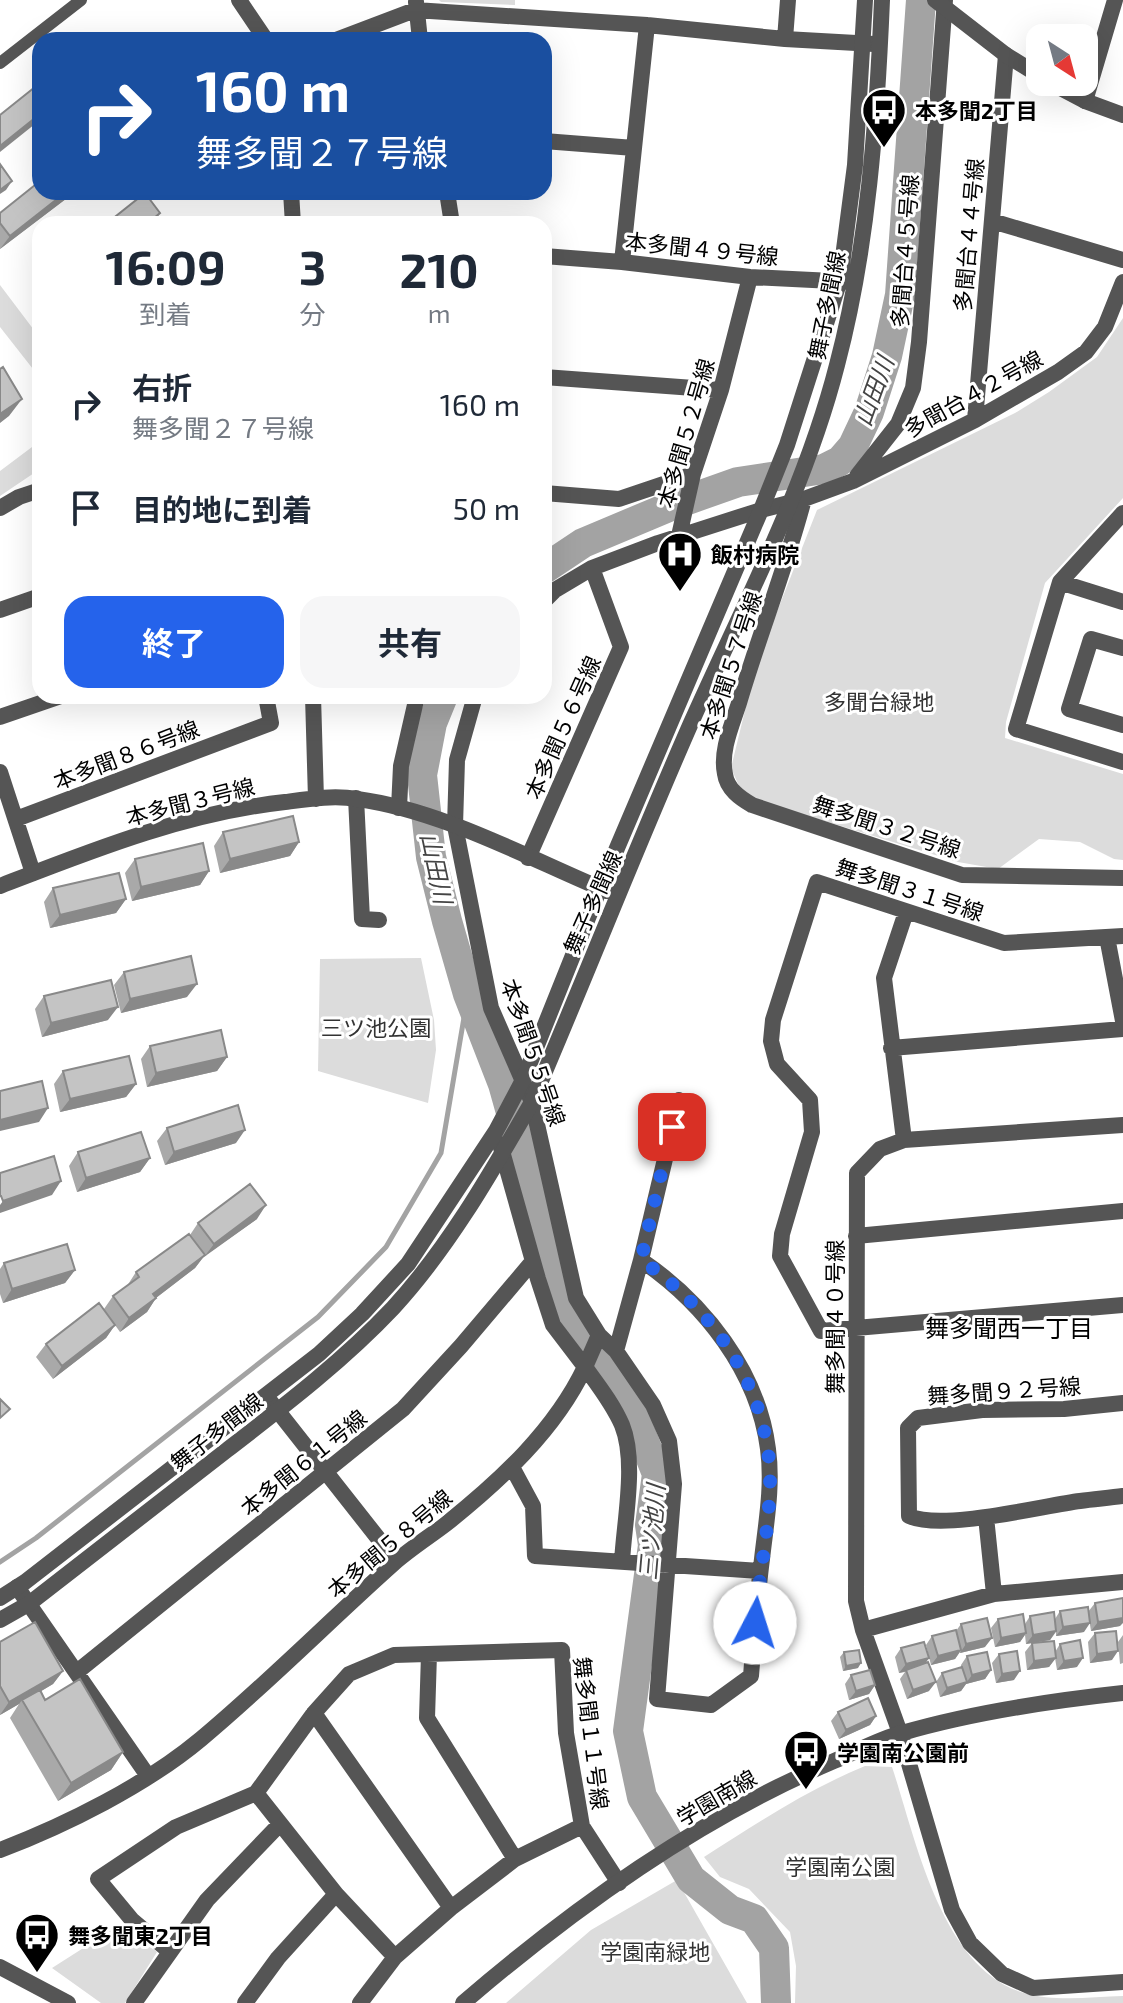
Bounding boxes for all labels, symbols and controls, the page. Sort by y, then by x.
north arrow [1026,24,1098,96]
map controls [1026,24,1098,96]
text: 160 m [196,56,350,123]
icon: right [64,64,168,168]
bus stop icon: 本多聞2丁目 [860,86,908,149]
place label: 本多聞2丁目 [915,97,1038,123]
text: 舞多聞２７号線 [196,130,448,173]
street label: 多聞台４４号線 [948,157,988,313]
street label: 多聞台４５号線 [886,173,922,329]
street label: 本多聞４９号線 [624,227,780,269]
text: 16:09 [105,237,225,295]
text: 3 [299,237,326,295]
text: 210 [400,240,479,298]
street label: 舞子多聞線 [803,249,849,361]
text: m [428,297,450,328]
text: 到着 [139,298,191,329]
text: 分 [300,298,326,329]
street label: 多聞台４２号線 [899,344,1047,442]
water label: 山田川 [847,349,900,430]
street label: 本多聞５２号線 [651,355,719,511]
text: 右折 [132,369,192,405]
icon: right [64,382,108,426]
text: 160 m [440,386,520,422]
text: 舞多聞２７号線 [132,412,314,443]
icon: arrive [64,486,108,530]
text: 50 m [453,490,520,526]
text: 目的地に到着 [132,491,312,527]
hospital icon: 飯村病院 [656,530,704,593]
place label: 飯村病院 [710,541,799,567]
street label: 本多聞５７号線 [694,588,766,742]
button: 終了 [64,596,284,688]
button: 共有 [300,596,520,688]
street label: 本多聞５６号線 [519,651,605,803]
park label: 多聞台緑地 [824,688,934,714]
street label: 本多聞８６号線 [49,714,203,794]
street label: 本多聞３号線 [123,772,257,830]
street label: 舞多聞３２号線 [810,790,964,862]
water label: 山田川 [415,830,459,909]
street label: 舞子多聞線 [558,846,626,958]
street label: 舞多聞３１号線 [833,853,987,925]
street label: 本多聞５５号線 [497,975,571,1129]
park label: 三ツ池公園 [321,1014,431,1040]
pin [638,1093,706,1161]
icon: arrive [650,1105,694,1149]
street label: 舞多聞４０号線 [821,1240,847,1394]
district label: 舞多聞西一丁目 [925,1313,1093,1342]
street label: 舞多聞９２号線 [926,1372,1082,1408]
street label: 舞子多聞線 [165,1387,267,1475]
street label: 本多聞６１号線 [235,1403,371,1521]
water label: 三ツ池川 [632,1480,670,1581]
street label: 本多聞５８号線 [322,1484,456,1602]
position arrow [713,1581,797,1665]
street label: 舞多聞１１号線 [570,1655,614,1811]
bus stop icon: 学園南公園前 [782,1728,830,1791]
place label: 学園南公園前 [837,1739,969,1765]
street label: 学園南線 [671,1764,761,1830]
park label: 学園南公園 [785,1853,895,1879]
bus stop icon: 舞多聞東2丁目 [13,1911,61,1974]
place label: 舞多聞東2丁目 [68,1922,213,1948]
park label: 学園南緑地 [600,1938,710,1964]

